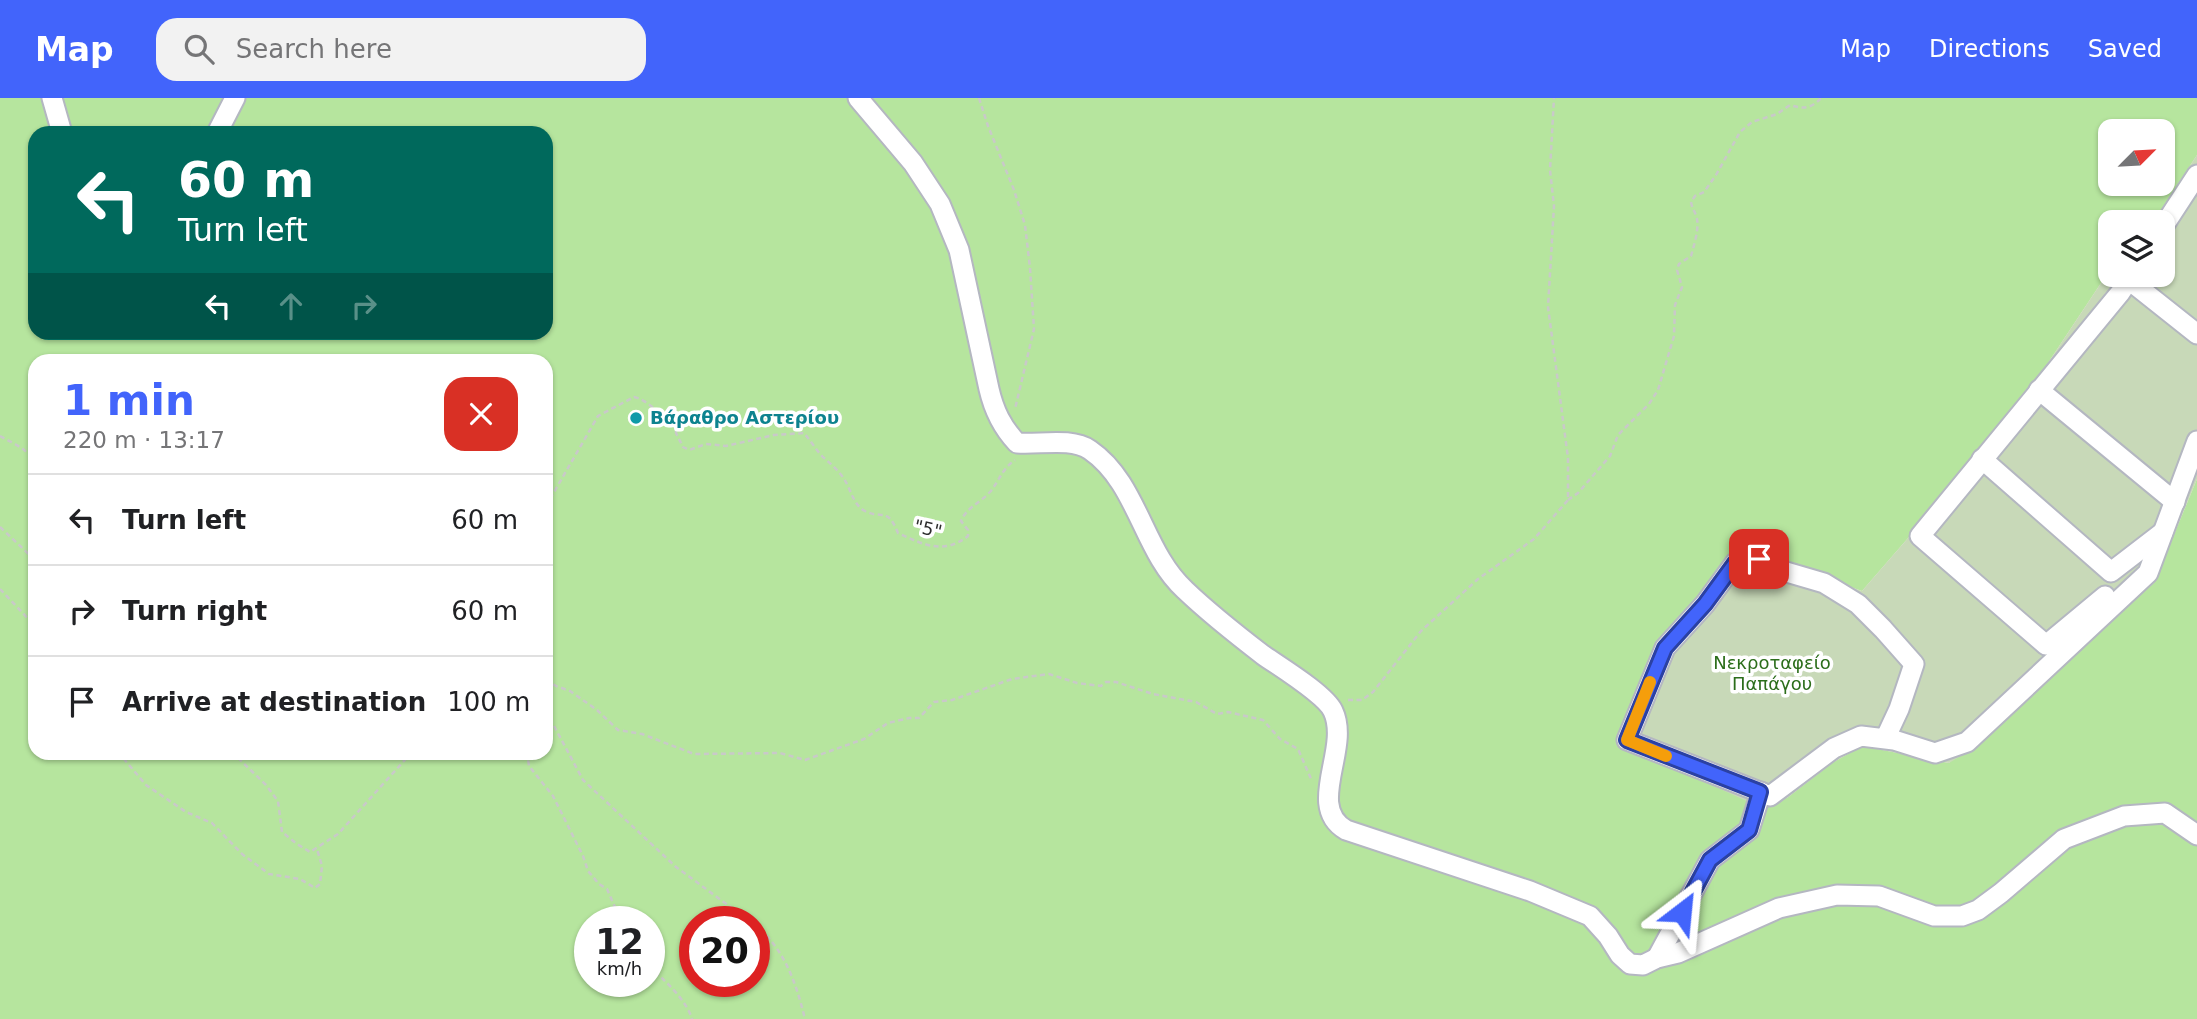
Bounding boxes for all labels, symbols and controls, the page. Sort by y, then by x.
search box [156,18,646,81]
text: Map [35,30,114,69]
icon: search [180,30,218,68]
text: Search here [236,34,392,64]
text: Map [1840,35,1891,63]
text: Directions [1929,35,2050,63]
text: Saved [2088,35,2162,63]
north arrow [2098,119,2175,196]
map controls [2098,119,2175,287]
text: 60 m [178,152,314,209]
icon: left [63,154,154,245]
button: layers [2098,210,2175,287]
text: Turn left [178,211,308,249]
icon: left [199,287,237,325]
icon: ahead [272,287,310,325]
icon: right [345,287,383,325]
text: 1 min [63,376,195,425]
button: close [444,377,518,451]
place label: Βάραθρο Αστερίου [650,407,839,428]
marker: Βάραθρο Αστερίου [628,410,644,426]
text: 220 m · 13:17 [63,427,225,453]
icon: left [63,501,101,539]
text: Turn left [122,505,246,535]
text: 60 m [451,505,518,535]
street label: "5" [912,515,944,542]
pin [1729,529,1789,589]
icon: arrive [1740,540,1778,578]
icon: right [63,592,101,630]
text: Turn right [122,596,267,626]
text: 60 m [451,596,518,626]
park label: Νεκροταφείο Παπάγου [1713,652,1831,694]
icon: arrive [63,683,101,721]
text: Arrive at destination [122,687,426,717]
text: 100 m [447,687,530,717]
position arrow [1645,875,1719,949]
speed limit sign: 20 [679,906,770,997]
text: 12 [595,922,644,962]
text: km/h [597,958,642,979]

